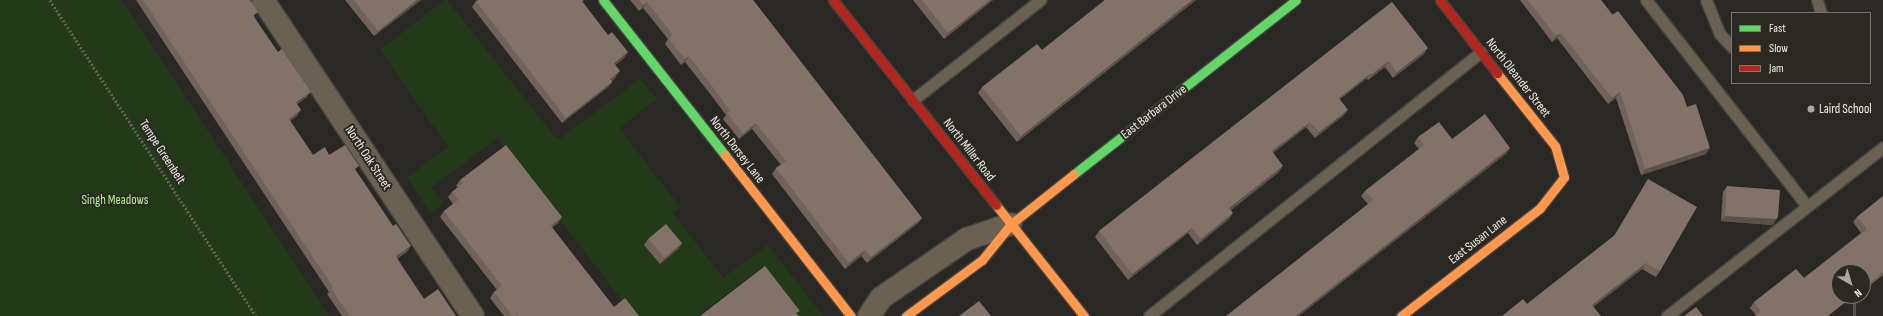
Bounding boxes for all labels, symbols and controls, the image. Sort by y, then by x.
legend [1731,12,1871,84]
text: Fast [1769,21,1786,36]
street label: North Oleander Street [1482,35,1554,121]
text: Slow [1769,41,1788,56]
text: Jam [1769,61,1784,76]
street label: East Barbara Drive [1118,82,1190,142]
place label: Laird School [1819,101,1872,117]
marker: Laird School [1806,104,1816,114]
street label: North Dorsey Lane [706,114,768,186]
street label: North Miller Road [940,116,998,184]
street label: Tempe Greenbelt [135,117,189,187]
street label: North Oak Street [342,123,394,193]
park label: Singh Meadows [81,192,149,208]
street label: East Susan Lane [1446,212,1510,268]
north arrow [1831,264,1871,304]
text: N [1852,286,1864,300]

